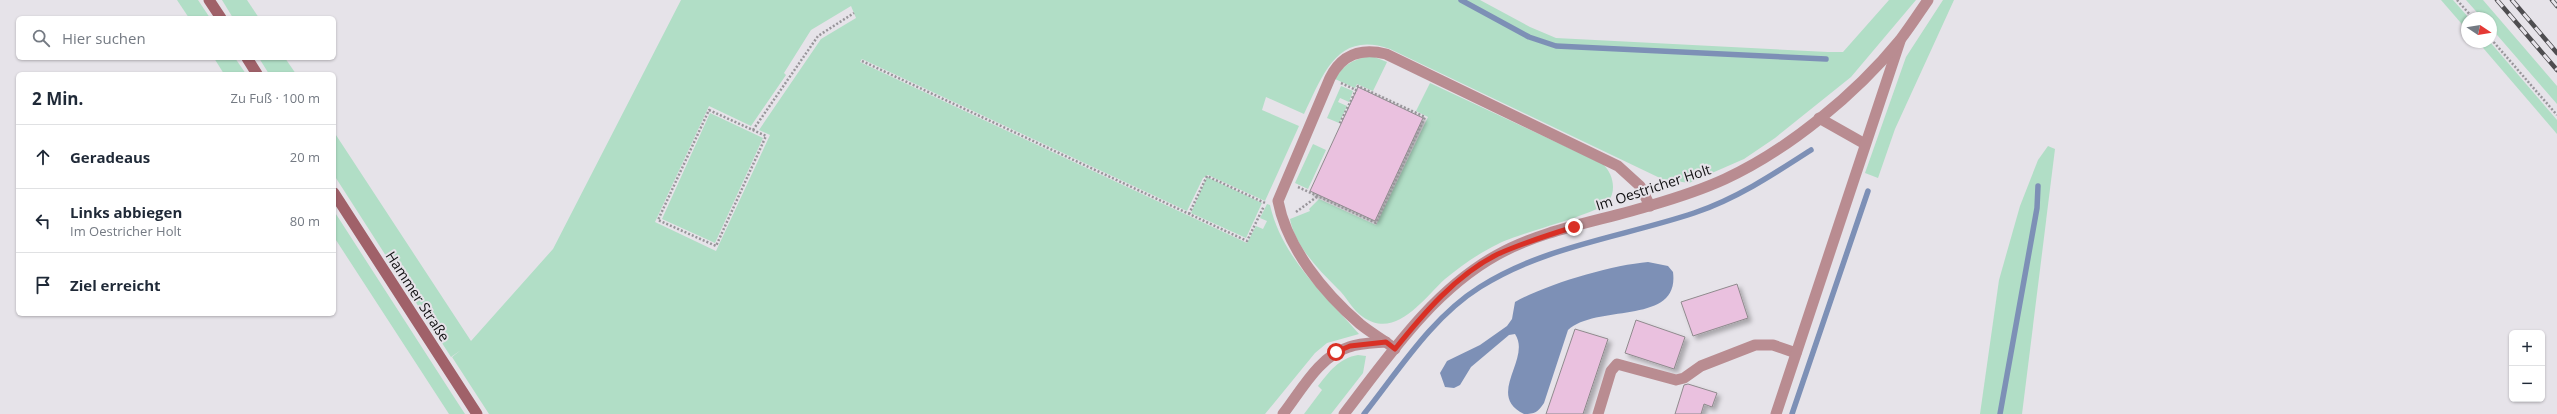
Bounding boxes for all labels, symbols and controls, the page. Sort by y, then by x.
north arrow [2461,12,2497,48]
search box [16,16,336,60]
icon: search [30,27,52,49]
text: Hier suchen [62,28,146,48]
text: 2 Min. [32,87,83,110]
text: Zu Fuß · 100 m [231,89,320,107]
icon: ahead [32,146,54,168]
text: Geradeaus [70,147,150,167]
text: 20 m [290,148,320,166]
street label: Im Oestricher Holt [1593,159,1713,215]
text: Links abbiegen [70,202,182,222]
icon: left [32,210,54,232]
text: 80 m [290,212,320,230]
route end [1565,218,1583,236]
text: Im Oestricher Holt [70,222,181,240]
street label: Hammer Straße [382,247,454,345]
icon: arrive [32,274,54,296]
text: Ziel erreicht [70,275,161,295]
map controls [2509,330,2545,402]
button: + [2509,330,2545,366]
route start [1327,343,1345,361]
button: − [2509,366,2545,402]

